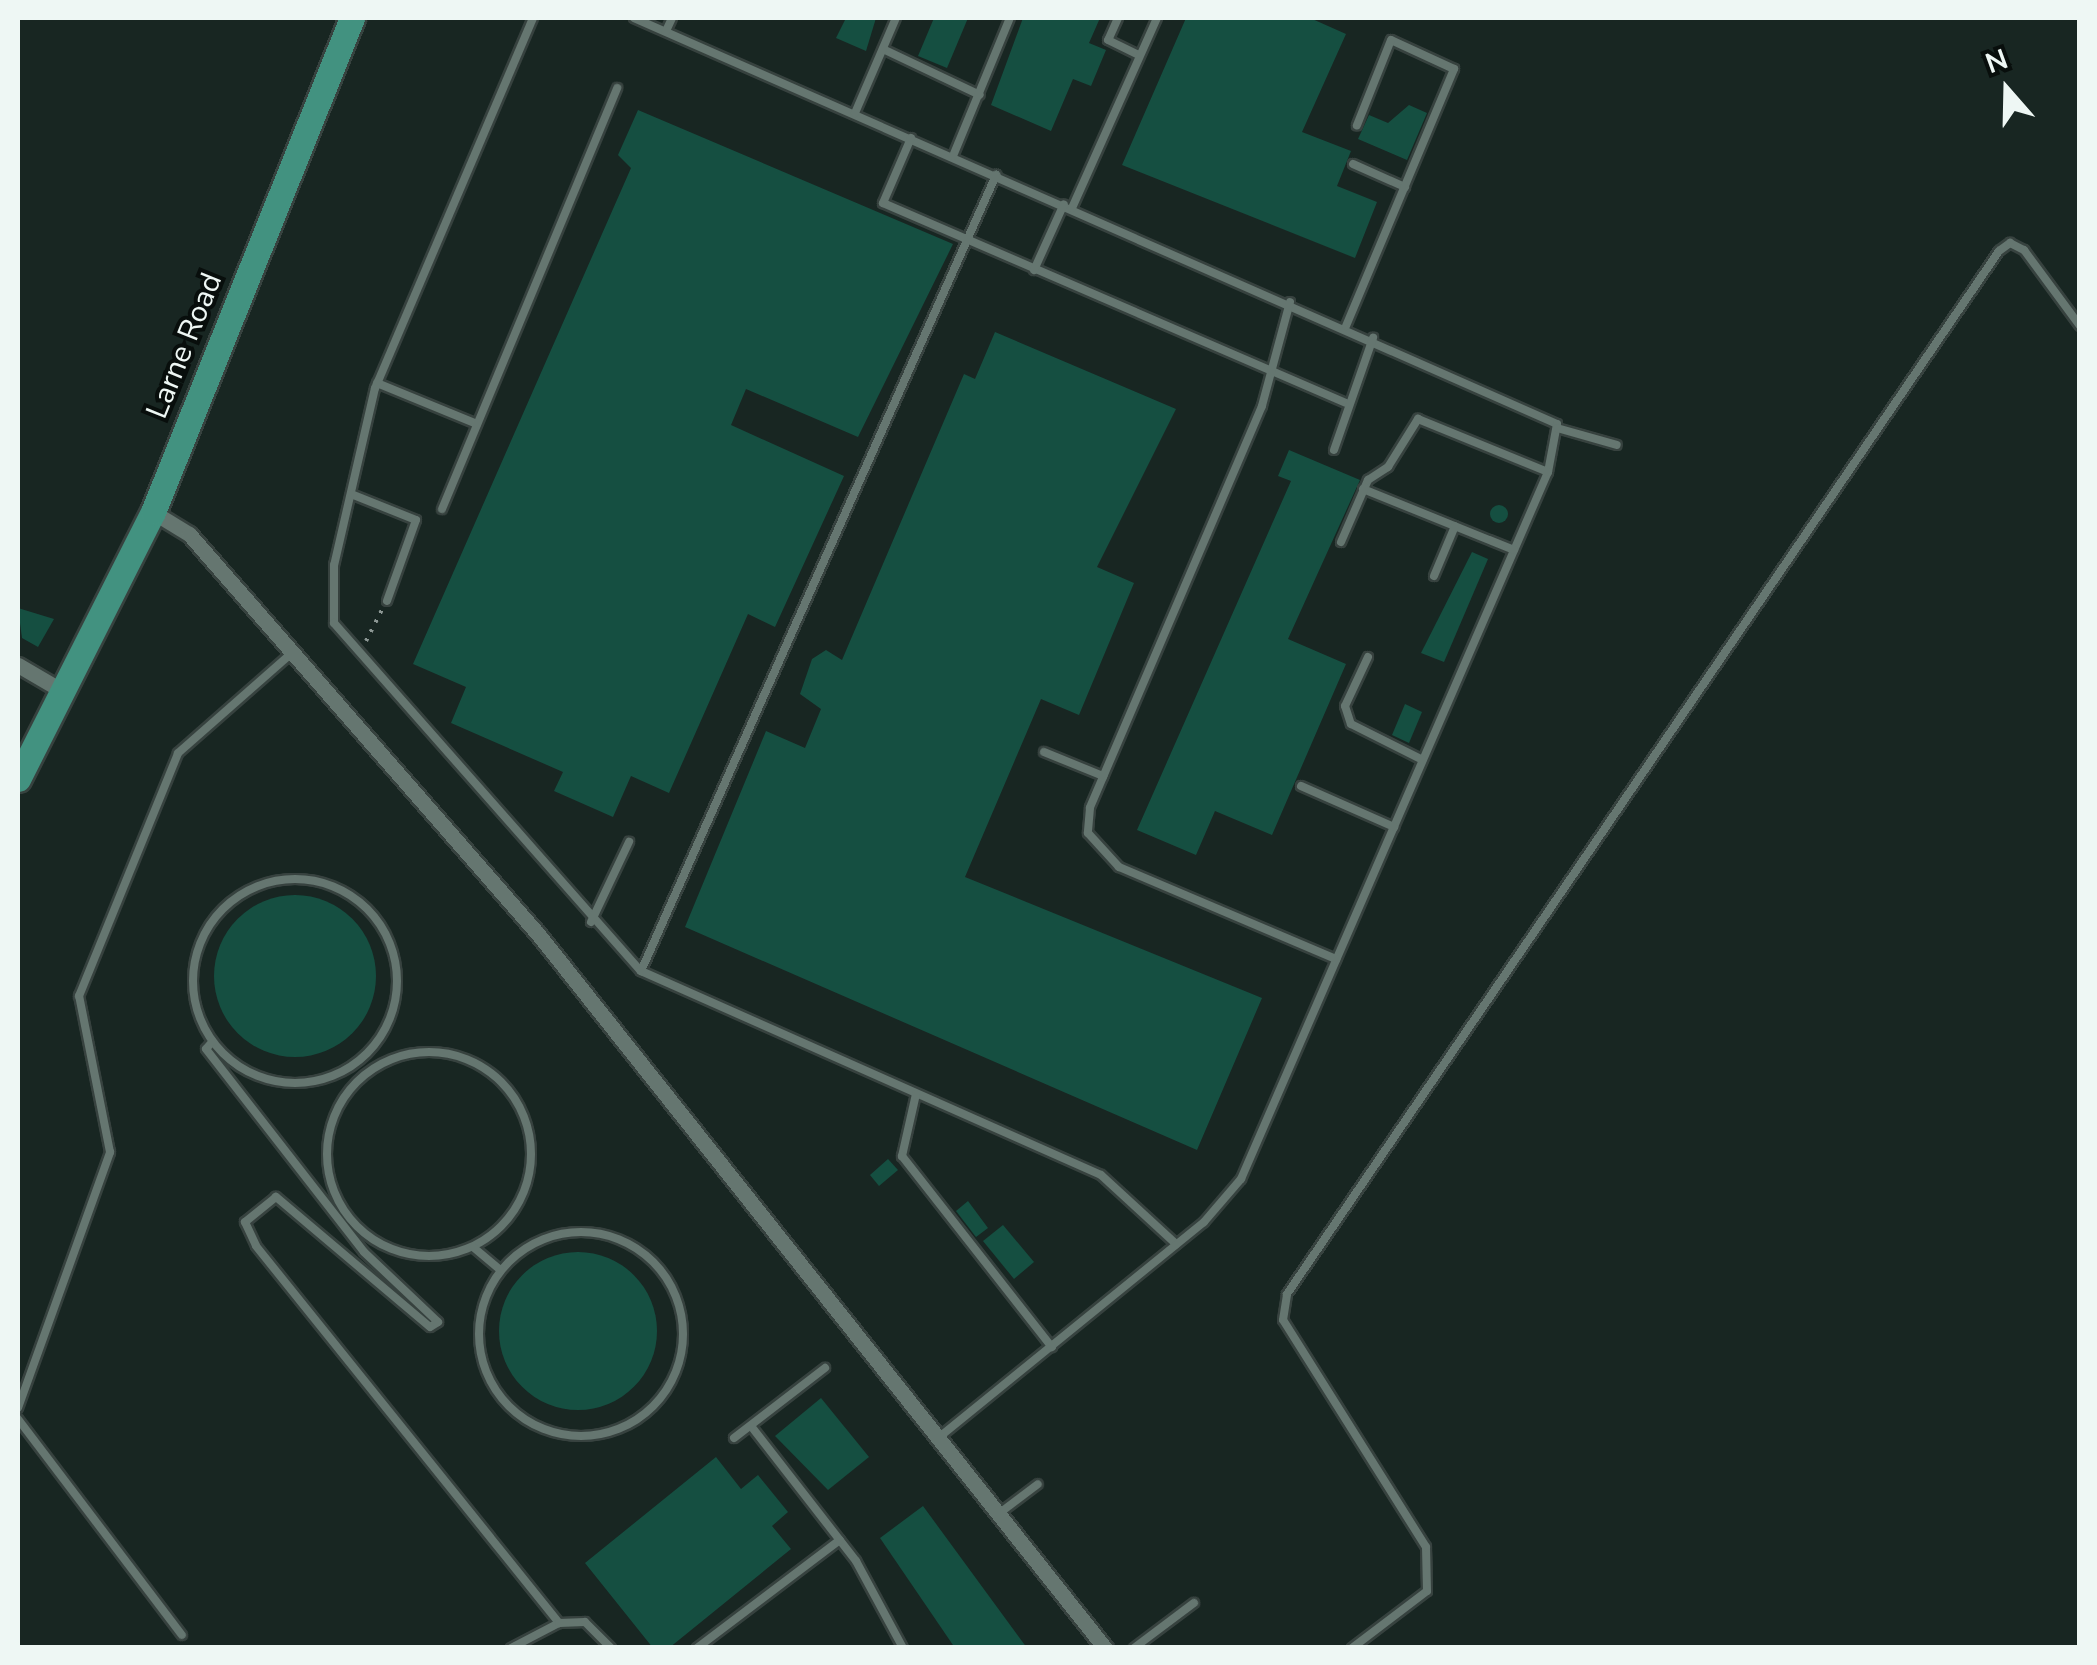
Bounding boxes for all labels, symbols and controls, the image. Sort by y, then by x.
north arrow [1957,40,2057,140]
text: N [1980,40,2013,83]
street label: Larne Road [140,268,230,424]

